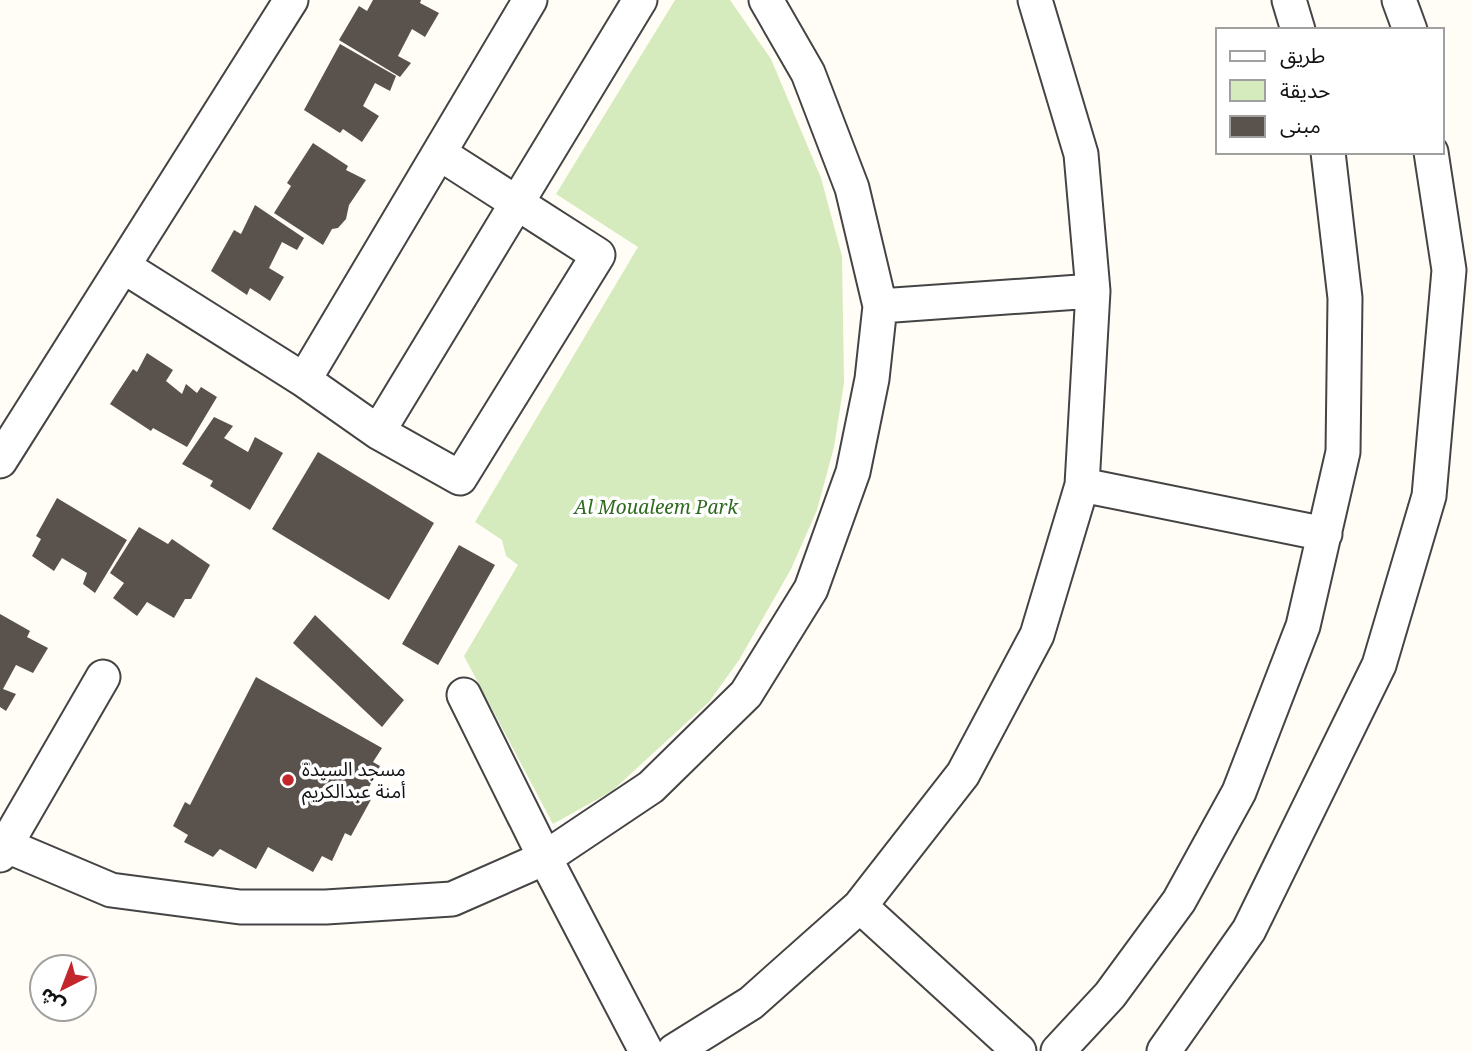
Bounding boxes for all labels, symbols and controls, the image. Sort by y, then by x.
legend [1216,28,1444,154]
text: طريق [1280,41,1325,69]
text: حديقة [1280,76,1330,104]
text: مبنى [1280,111,1321,139]
park label: Al Moualeem Park [572,494,739,520]
place label: مسجد السيدة أمنة عبدالكريم [302,756,406,806]
marker: مسجد السيدة أمنة عبدالكريم [280,772,296,788]
north arrow [28,953,98,1023]
text: ش [33,982,70,1019]

